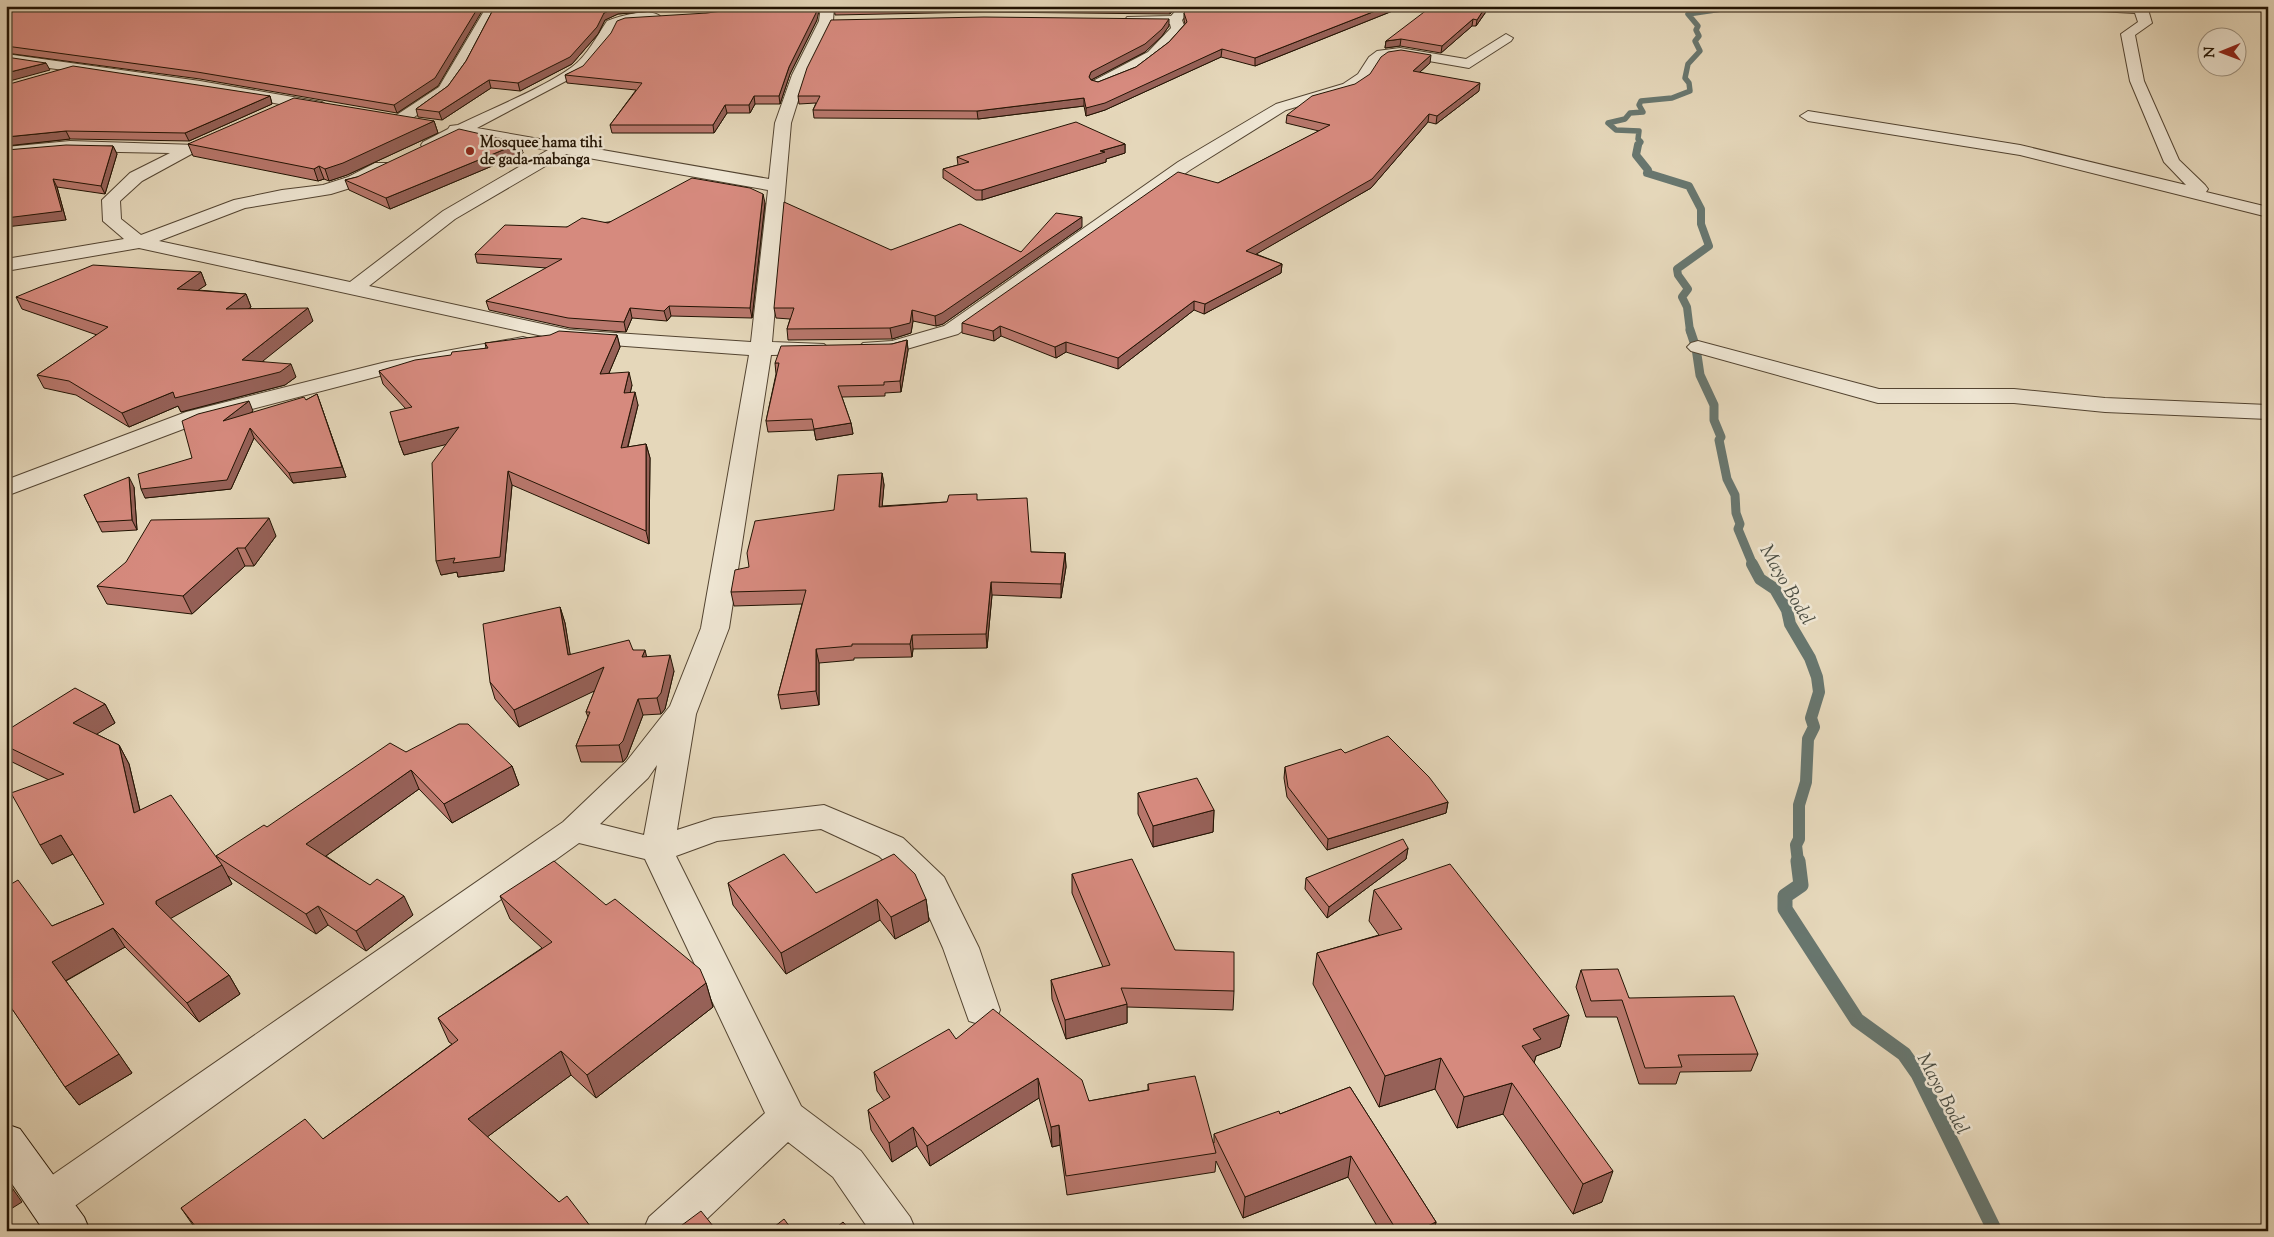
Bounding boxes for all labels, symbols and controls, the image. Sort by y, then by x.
north arrow [2196,28,2246,78]
text: N [2201,46,2221,58]
place label: Mosquee hama tihi de gada-mabanga [480,133,603,171]
marker: Mosquee hama tihi de gada-mabanga [464,145,476,157]
water label: Mayo Bodel [1752,540,1820,631]
water label: Mayo Bodel [1909,1049,1975,1140]

